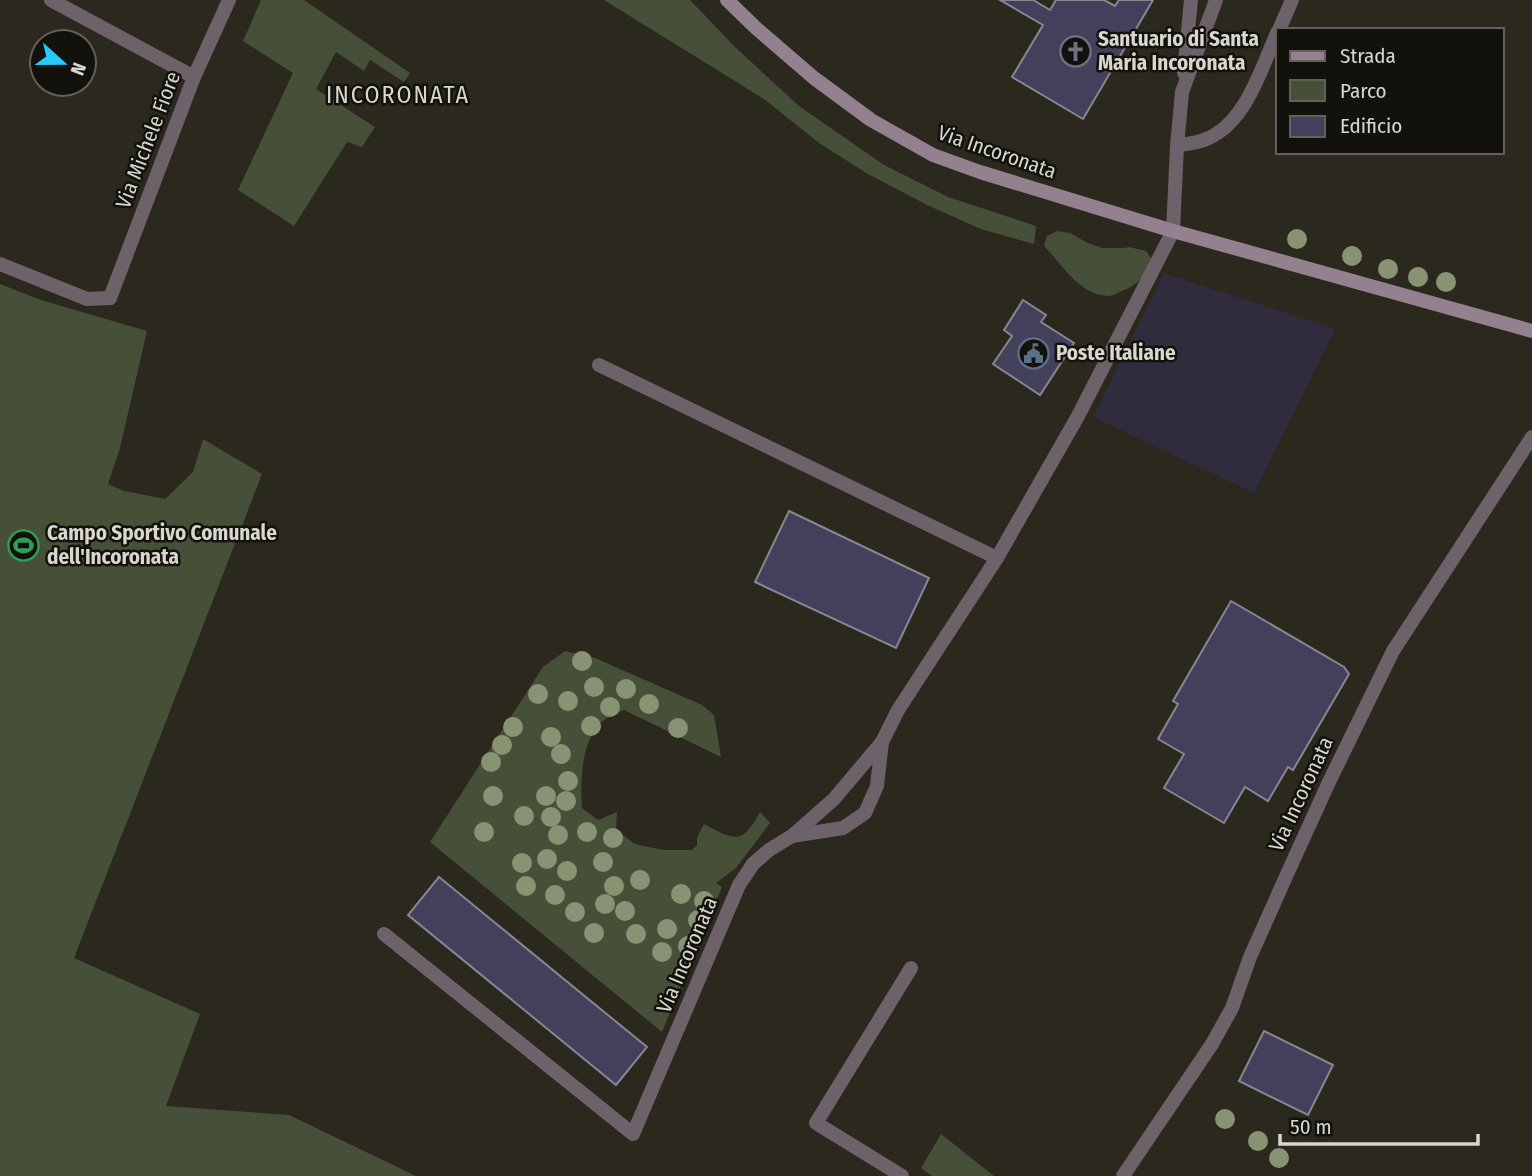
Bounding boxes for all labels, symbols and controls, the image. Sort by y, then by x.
place label: Santuario di Santa Maria Incoronata [1098,26,1259,76]
north arrow [28,28,98,98]
legend [1276,28,1504,154]
church icon: Santuario di Santa Maria Incoronata [1058,34,1092,68]
text: Strada [1340,43,1396,69]
text: N [66,59,91,78]
street label: Via Michele Fiore [110,68,186,212]
text: Parco [1340,78,1387,104]
district label: INCORONATA [326,81,470,109]
text: Edificio [1340,113,1402,139]
street label: Via Incoronata [934,120,1060,184]
public building icon: Poste Italiane [1016,336,1050,370]
place label: Poste Italiane [1056,340,1176,366]
place label: Campo Sportivo Comunale dell'Incoronata [47,520,277,570]
sports icon: Campo Sportivo Comunale dell'Incoronata [7,528,41,562]
street label: Via Incoronata [1263,733,1339,855]
street label: Via Incoronata [651,893,723,1017]
scale bar [1280,1102,1478,1146]
text: 50 m [1290,1114,1332,1140]

